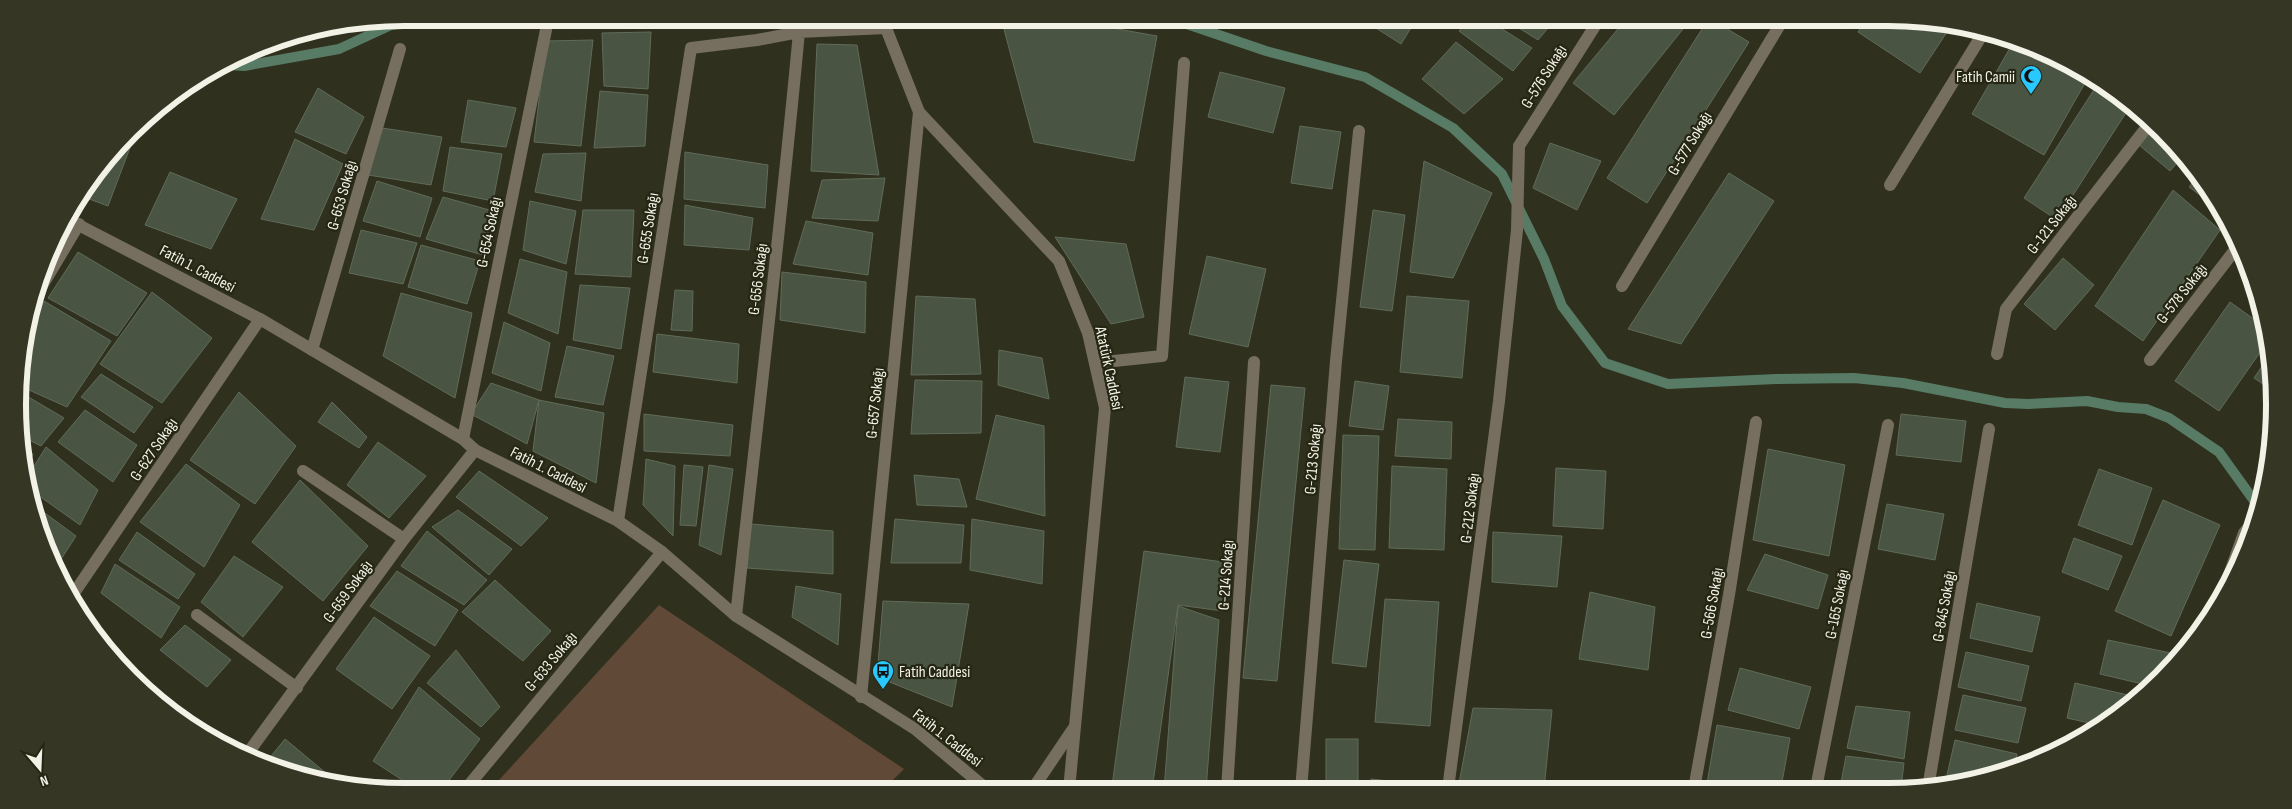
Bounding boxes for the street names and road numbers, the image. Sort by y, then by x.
street label: G-576 Sokağı [1517,42,1571,112]
street label: G-577 Sokağı [1664,109,1717,179]
street label: G-653 Sokağı [323,158,361,232]
street label: G-655 Sokağı [634,191,663,265]
street label: G-121 Sokağı [2023,192,2081,258]
street label: G-654 Sokağı [473,195,506,269]
street label: Fatih 1. Caddesi [156,241,238,297]
street label: G-656 Sokağı [745,242,772,316]
street label: G-578 Sokağı [2153,260,2212,328]
street label: Atatürk Caddesi [1090,324,1127,412]
street label: G-657 Sokağı [862,367,889,440]
street label: G-627 Sokağı [126,415,182,485]
street label: G-213 Sokağı [1301,423,1326,495]
street label: Fatih 1. Caddesi [507,443,590,498]
street label: G-212 Sokağı [1457,472,1484,544]
street label: G-214 Sokağı [1215,539,1238,611]
street label: G-659 Sokağı [319,557,377,627]
street label: G-566 Sokağı [1697,566,1728,640]
street label: G-165 Sokağı [1821,568,1854,641]
street label: G-845 Sokağı [1929,569,1960,643]
street label: G-633 Sokağı [521,628,582,696]
street label: Fatih 1. Caddesi [909,705,986,771]

